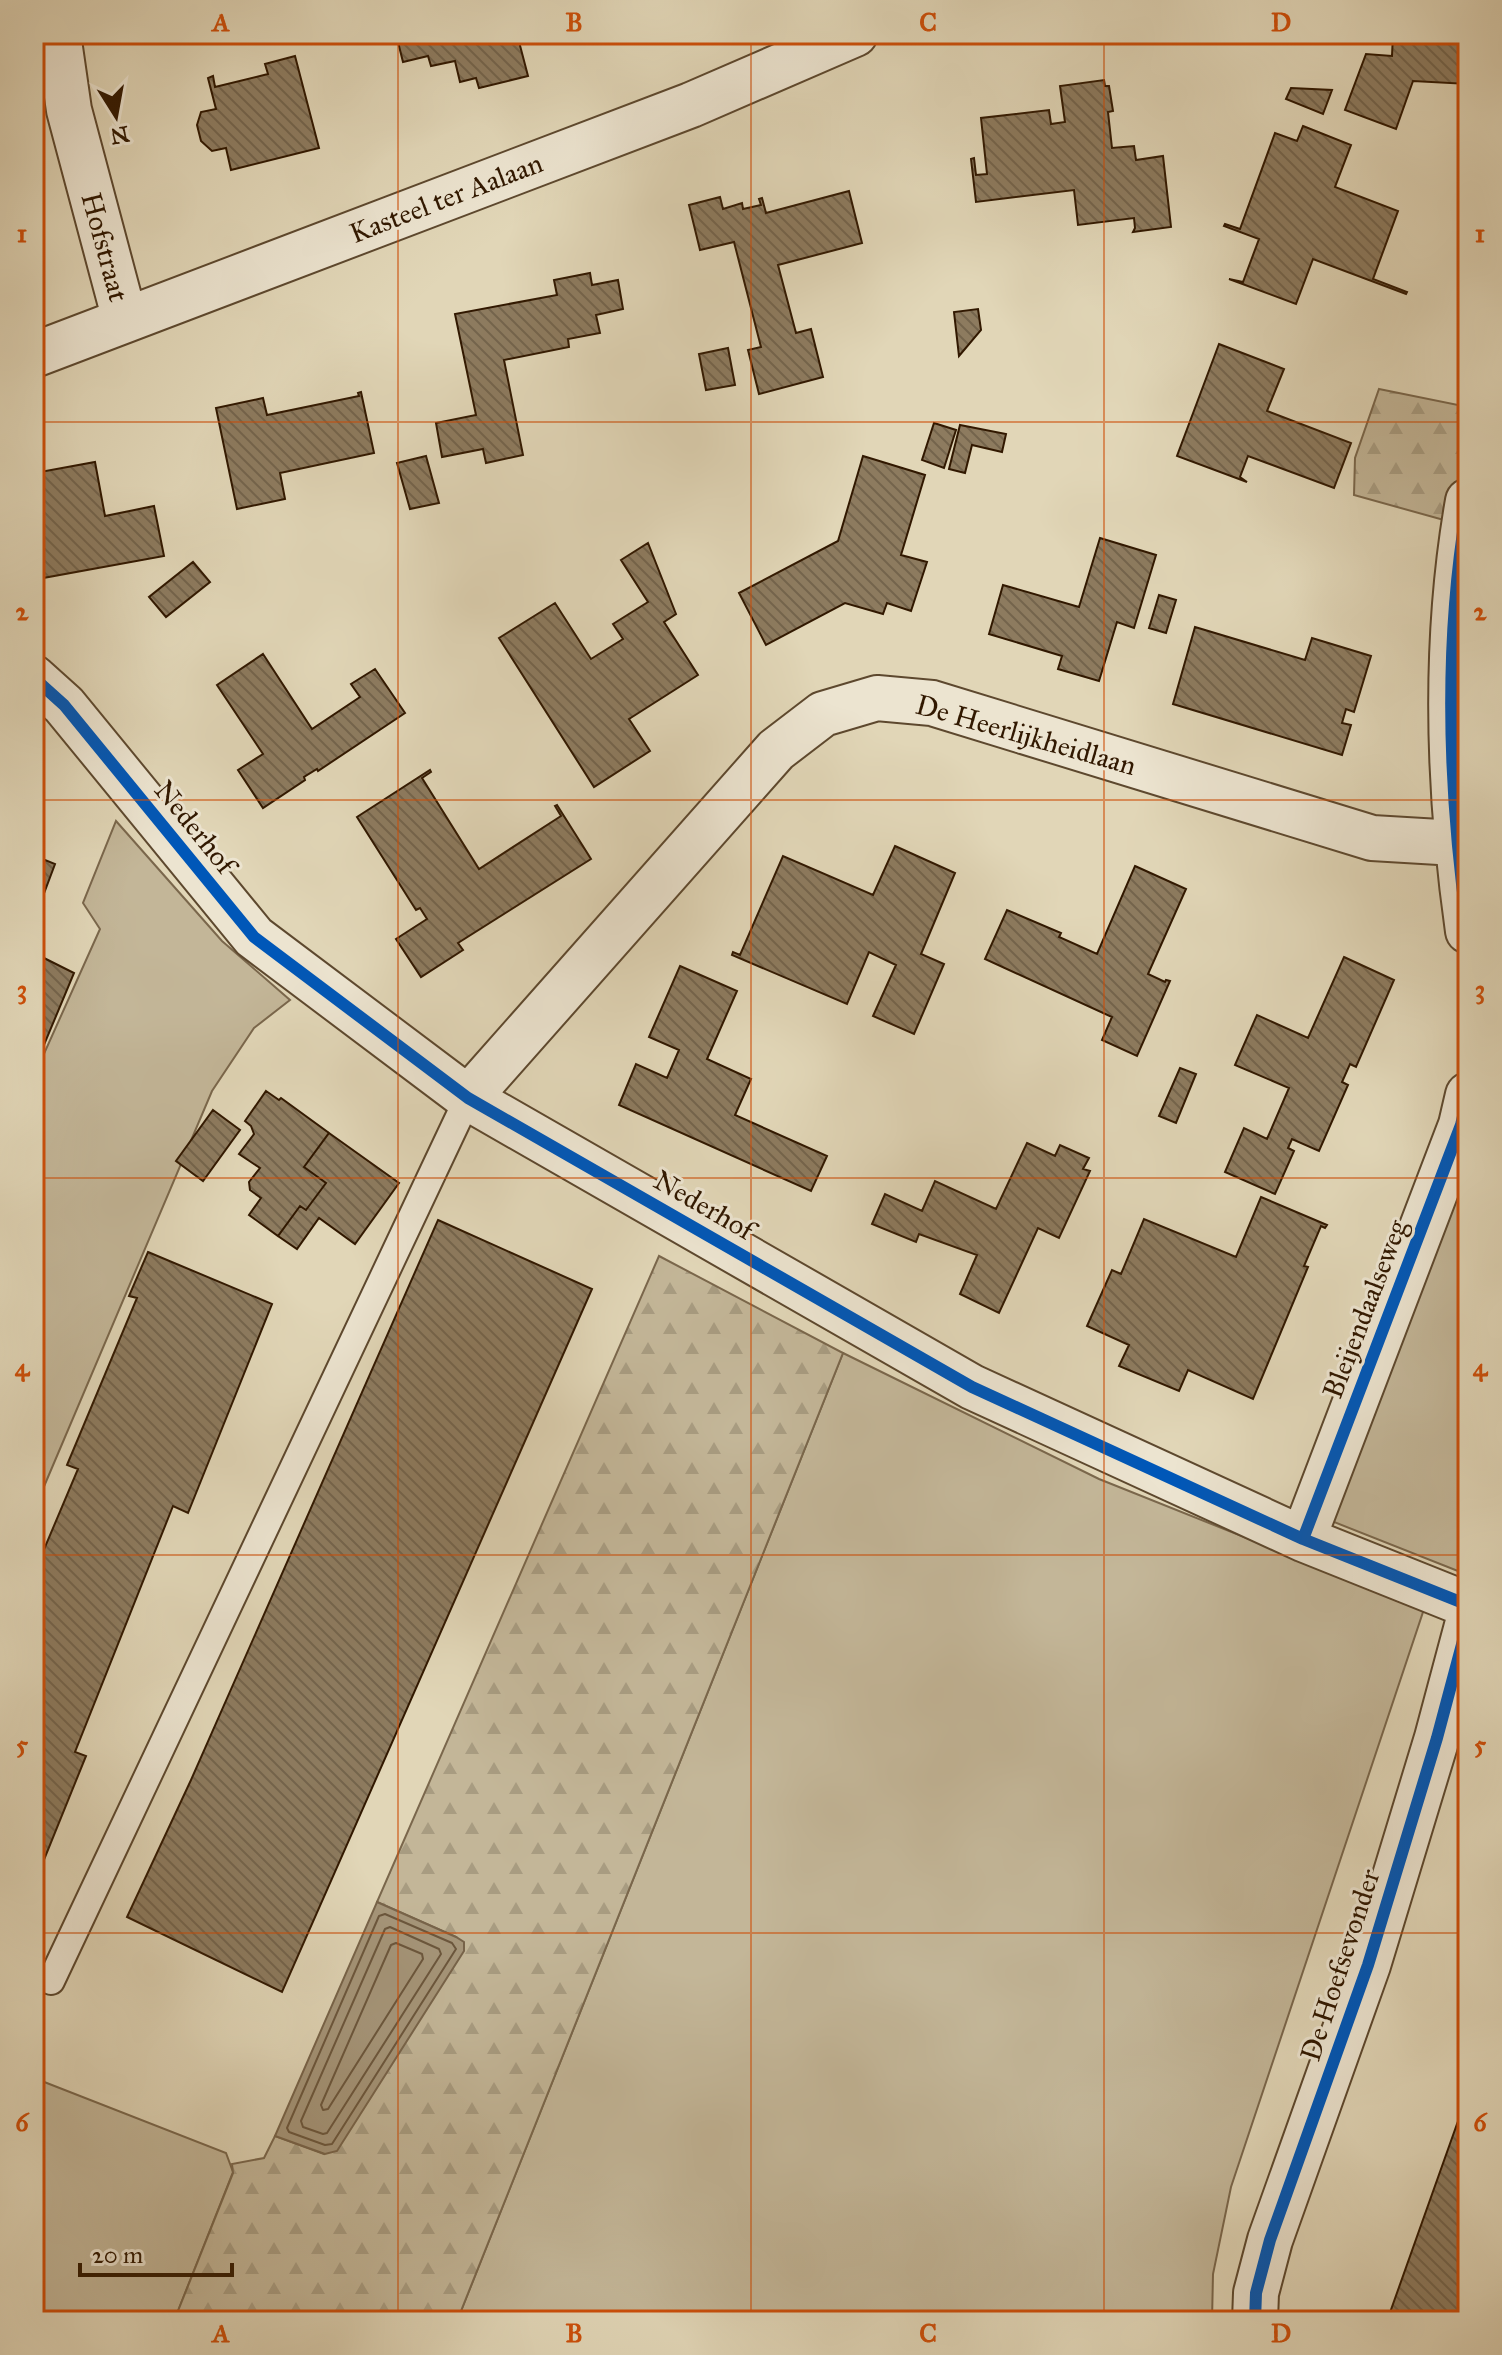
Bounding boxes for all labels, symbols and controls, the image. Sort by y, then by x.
text: A [210,6,230,38]
text: B [565,6,583,38]
text: C [919,6,937,38]
text: D [1271,6,1291,38]
north arrow [76,76,156,156]
text: N [108,120,131,150]
street label: Kasteel ter Aalaan [345,145,547,251]
street label: Hofstraat [74,188,136,306]
text: 1 [17,217,27,249]
text: 1 [1475,217,1485,249]
text: 2 [16,595,30,627]
text: 2 [1474,595,1488,627]
street label: De Heerlijkheidlaan [912,687,1140,783]
street label: Nederhof [147,773,246,884]
text: 3 [17,973,27,1005]
text: 3 [1475,973,1485,1005]
street label: Nederhof [648,1162,764,1250]
street label: Bleijendaalseweg [1315,1214,1416,1403]
text: 4 [15,1351,31,1383]
text: 4 [1473,1351,1489,1383]
text: 5 [16,1728,29,1760]
text: 5 [1474,1728,1487,1760]
street label: De Hoefsevonder [1292,1864,1388,2065]
text: 6 [15,2106,30,2138]
text: 6 [1473,2106,1488,2138]
scale bar [80,2227,232,2277]
text: 20 m [92,2240,143,2270]
text: A [210,2317,230,2349]
text: B [565,2317,583,2349]
text: C [919,2317,937,2349]
text: D [1271,2317,1291,2349]

